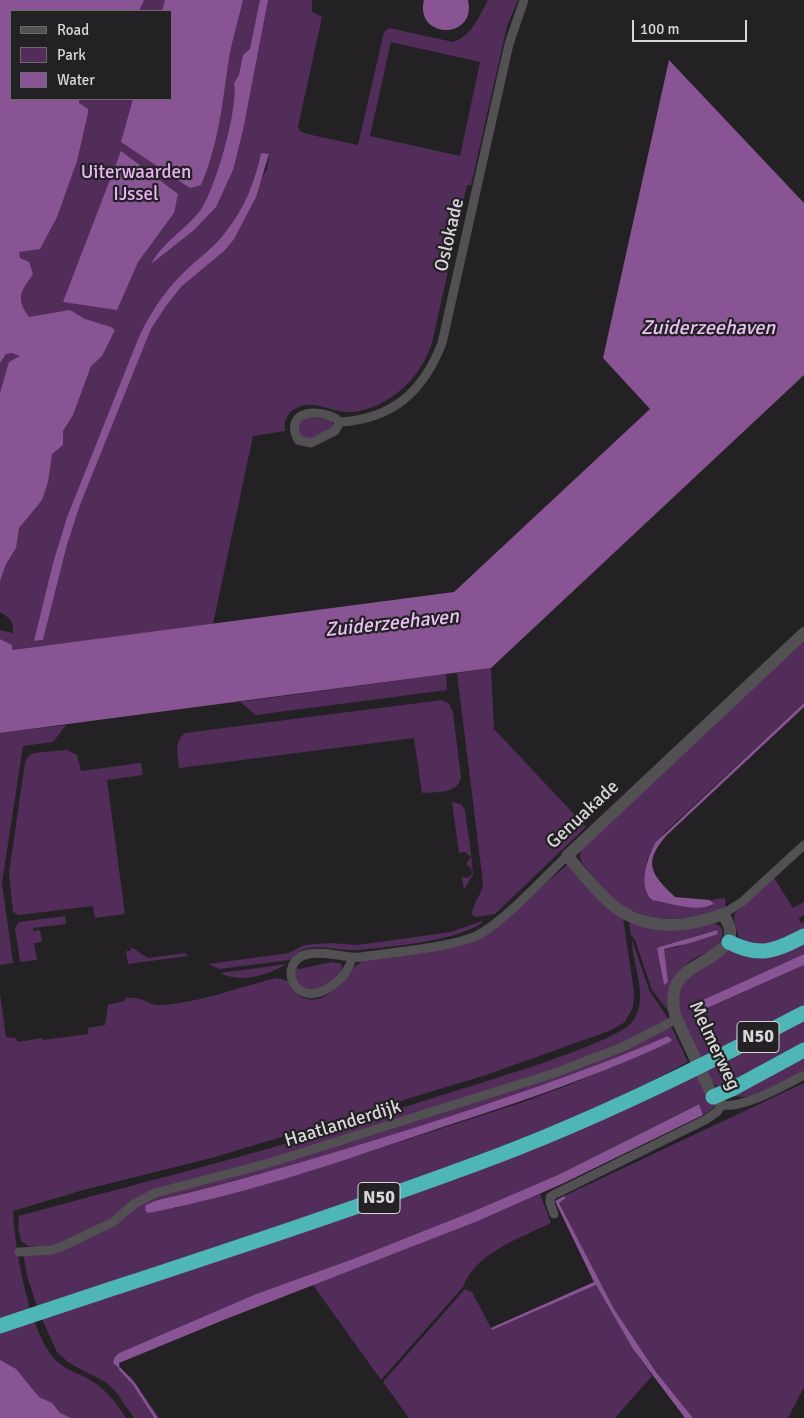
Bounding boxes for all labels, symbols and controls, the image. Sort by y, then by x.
legend [10,10,172,100]
scale bar [634,10,749,42]
text: 100 m [640,20,680,38]
text: Road [57,21,89,39]
text: Park [57,46,86,64]
text: Water [57,71,95,89]
park label: Uiterwaarden IJssel [81,162,191,206]
street label: Oslokade [430,196,470,274]
water label: Zuiderzeehaven [641,317,775,341]
water label: Zuiderzeehaven [324,605,460,643]
street label: Genuakade [542,776,624,854]
street label: Melmerweg [683,998,745,1094]
road number: N50 [737,1022,779,1052]
street label: Haatlanderdijk [282,1095,404,1153]
road number: N50 [358,1182,400,1214]

